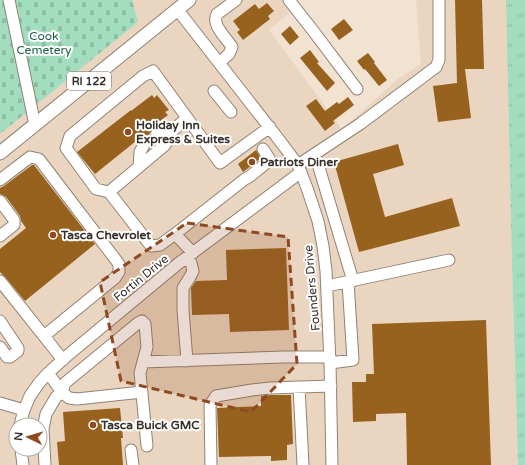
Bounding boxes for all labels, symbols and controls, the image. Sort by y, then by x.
park label: Cook Cemetery [16,29,72,57]
road number: RI 122 [67,72,111,90]
place label: Holiday Inn Express & Suites [136,118,230,147]
marker: Holiday Inn Express & Suites [123,127,133,137]
place label: Patriots Diner [260,155,338,169]
marker: Patriots Diner [247,157,257,167]
place label: Tasca Chevrolet [60,228,151,242]
marker: Tasca Chevrolet [48,230,58,240]
street label: Founders Drive [301,244,323,332]
street label: Fortin Drive [111,252,171,304]
north arrow [8,417,48,457]
place label: Tasca Buick GMC [100,418,200,432]
marker: Tasca Buick GMC [88,420,98,430]
text: N [12,431,25,441]

